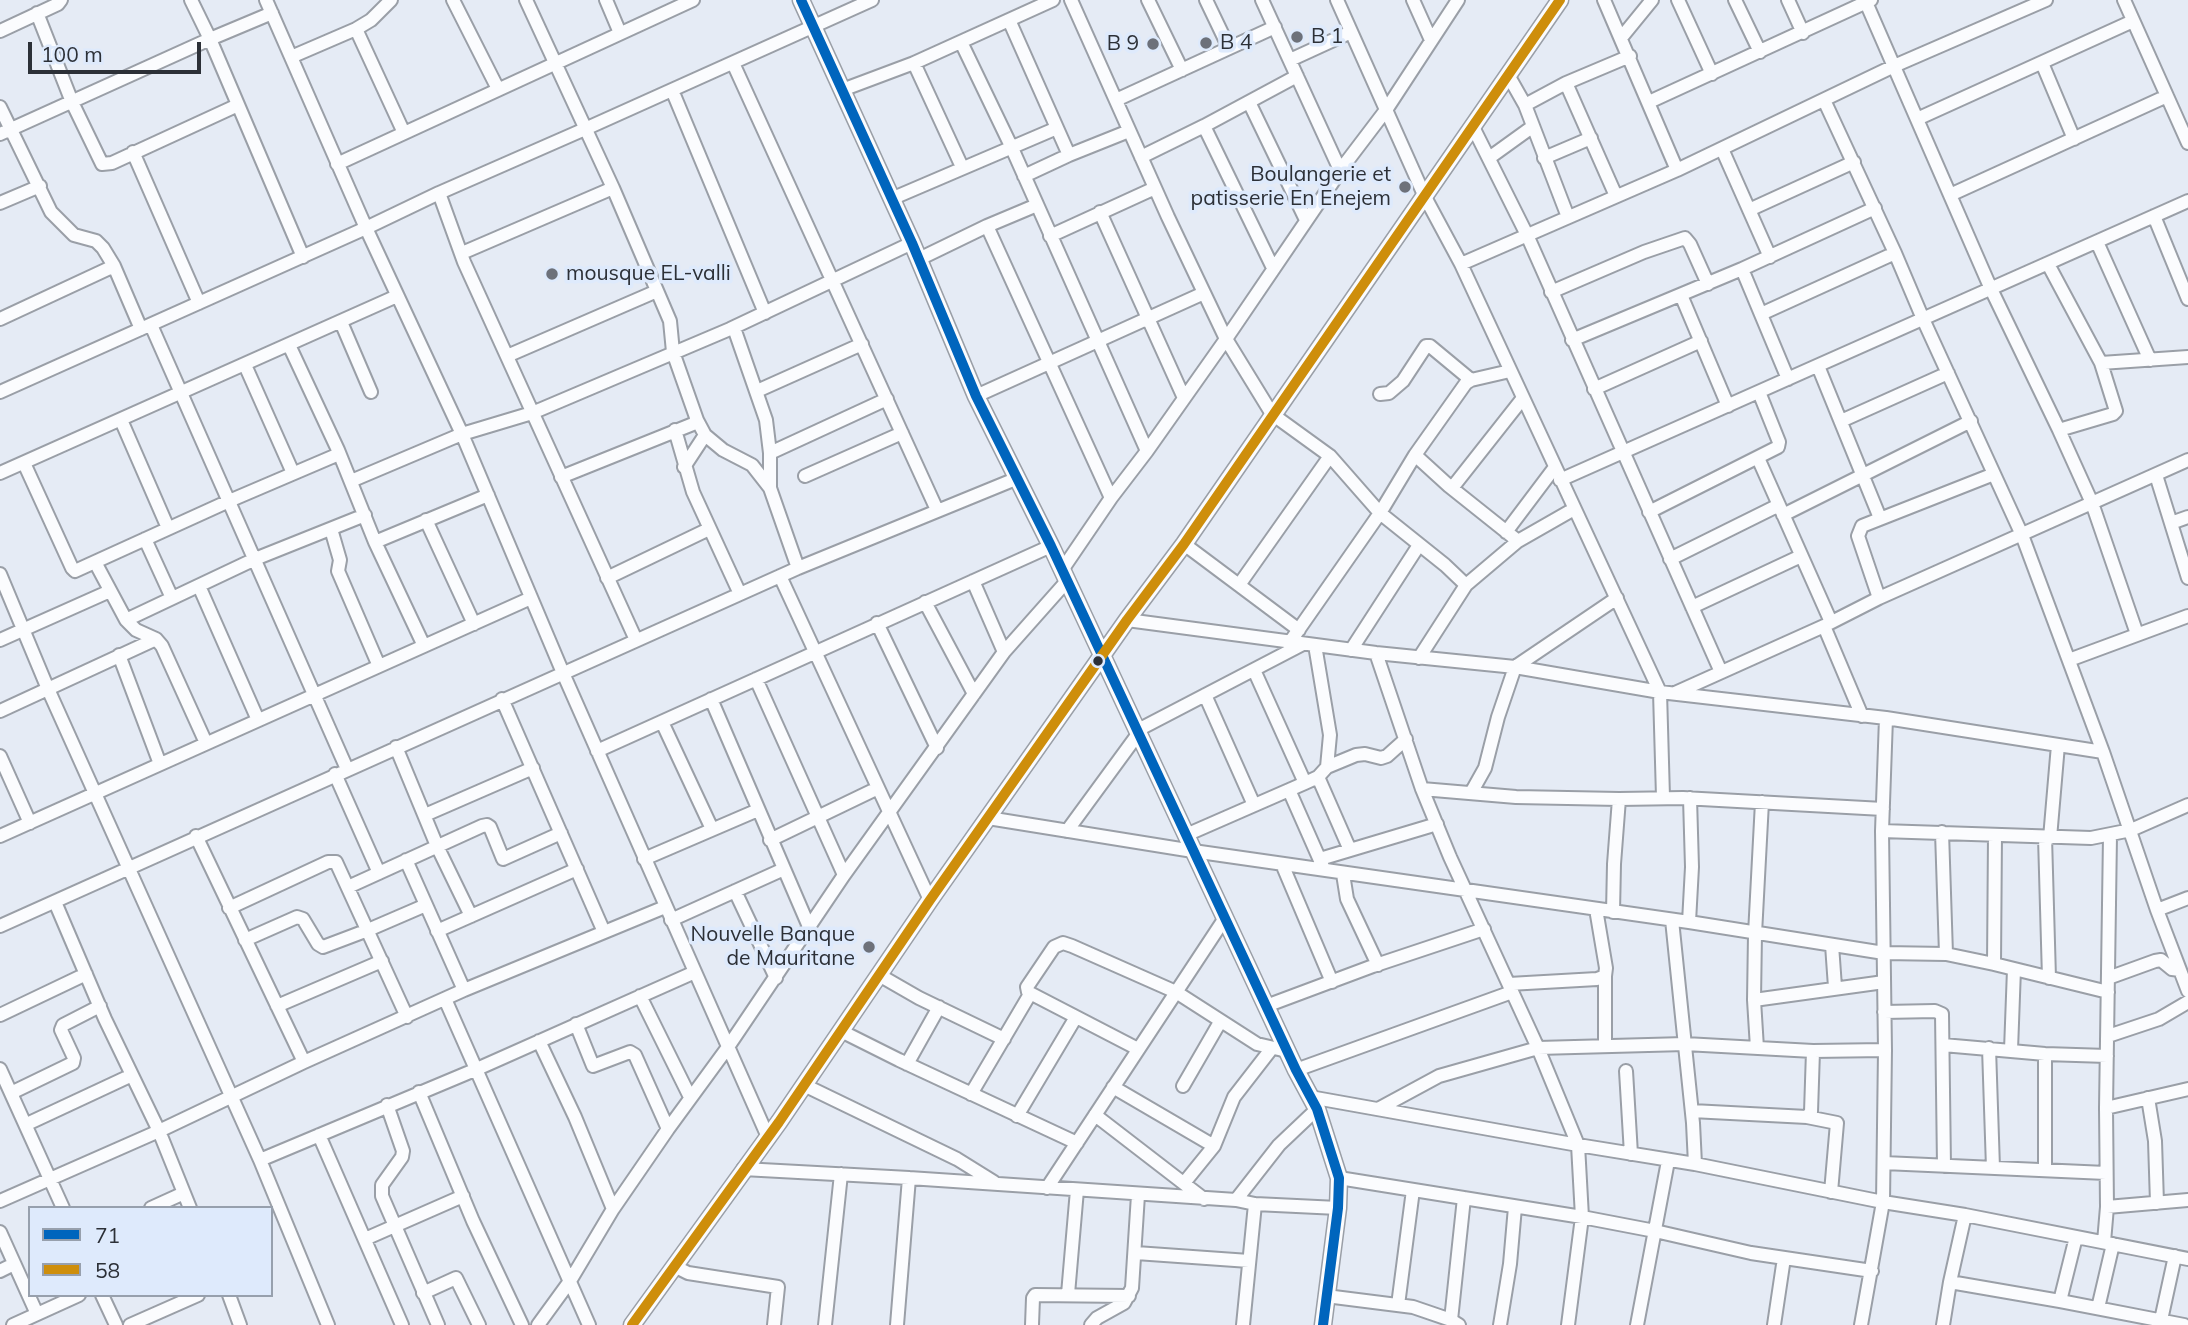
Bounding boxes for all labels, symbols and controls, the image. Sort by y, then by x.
place label: B 1 [1311,24,1343,50]
scale bar [32,28,205,72]
marker: B 1 [1289,29,1305,45]
place label: B 4 [1220,30,1252,56]
place label: B 9 [1107,31,1139,57]
marker: B 4 [1198,35,1214,51]
marker: B 9 [1145,36,1161,52]
text: 100 m [41,41,103,67]
place label: Boulangerie et patisserie En Enejem [1191,162,1391,212]
marker: Boulangerie et patisserie En Enejem [1397,179,1413,195]
place label: mousque EL-valli [566,261,731,287]
marker: mousque EL-valli [544,266,560,282]
unlabelled marker [1091,654,1105,668]
place label: Nouvelle Banque de Mauritane [691,922,855,972]
marker: Nouvelle Banque de Mauritane [861,939,877,955]
legend [28,1206,273,1297]
text: 71 [95,1222,120,1248]
text: 58 [95,1257,120,1283]

